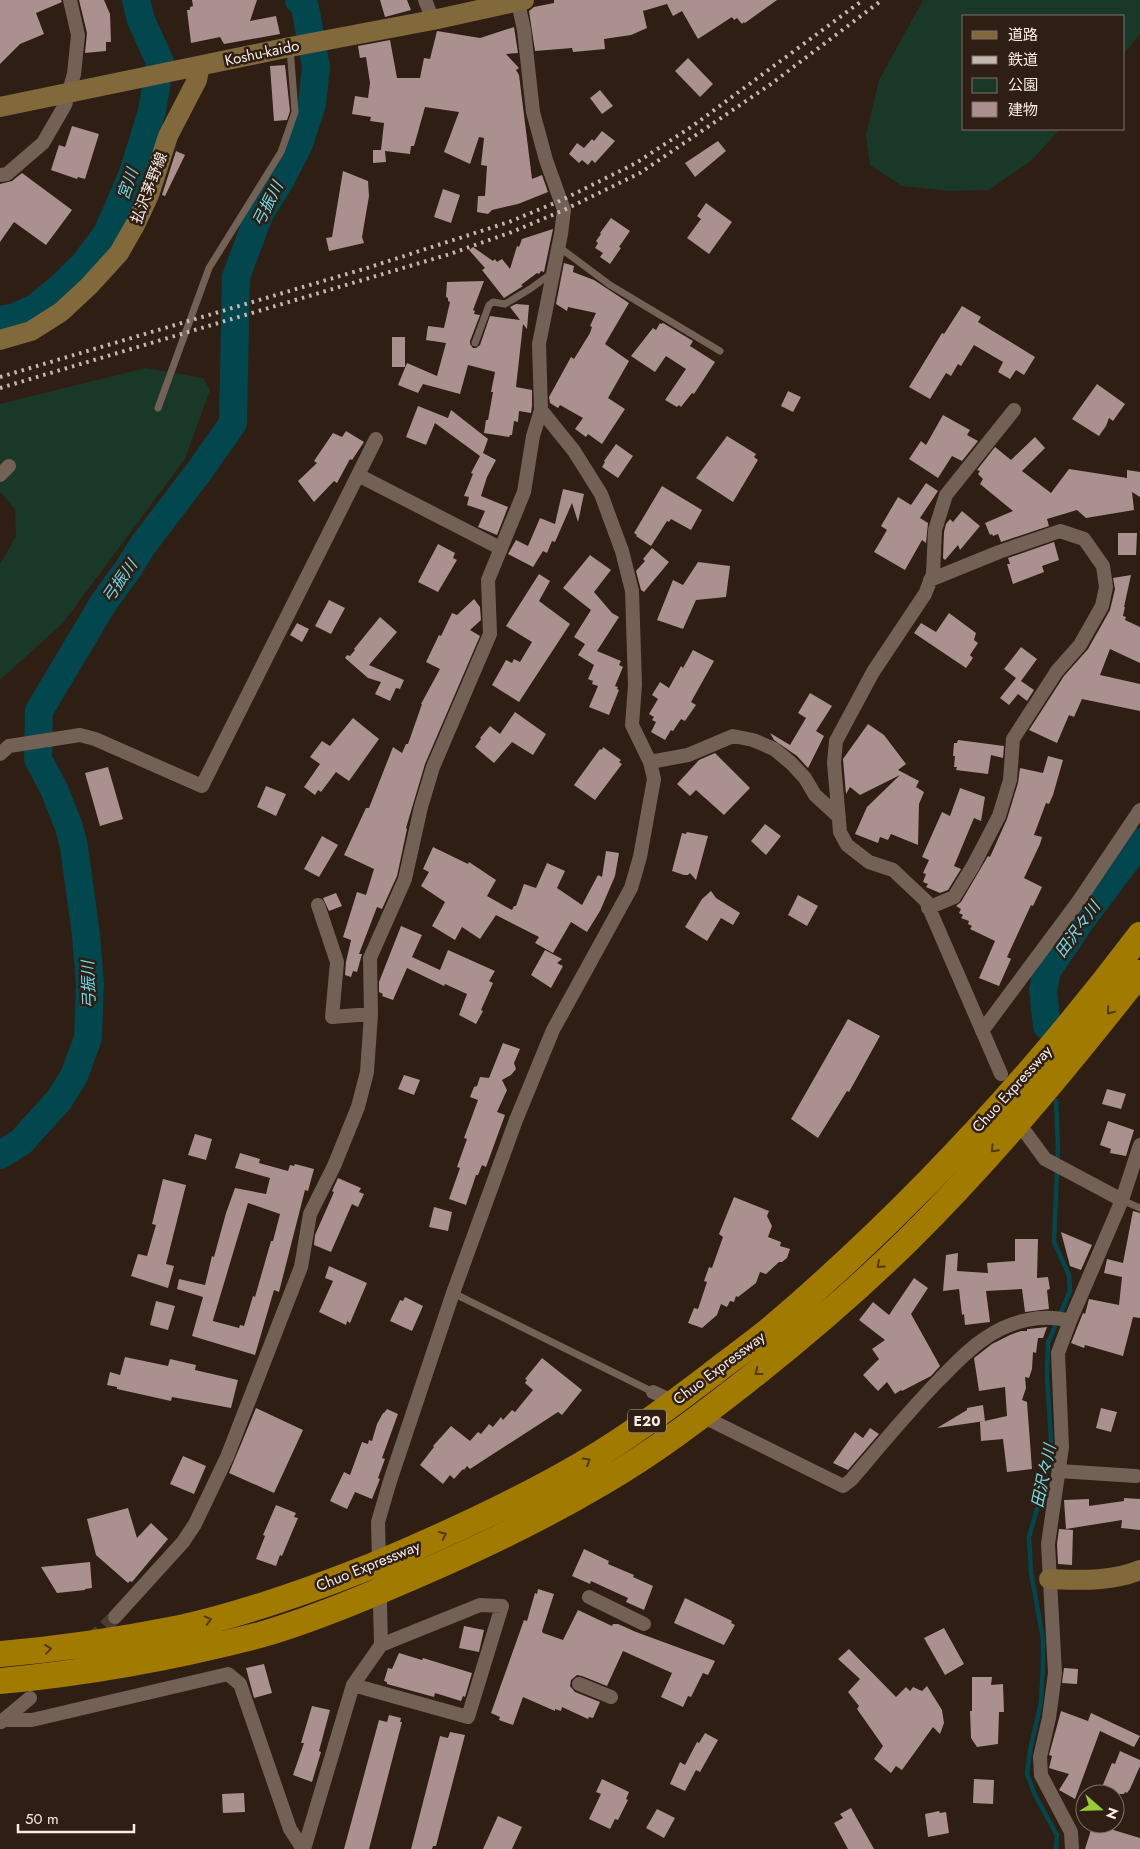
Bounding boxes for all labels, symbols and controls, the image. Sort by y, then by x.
legend [962,15,1125,130]
text: 道路 [1008,24,1038,46]
street label: Koshu-kaido [223,34,301,72]
text: 鉄道 [1008,49,1038,71]
text: 公園 [1008,74,1038,96]
text: 建物 [1008,99,1038,121]
street label: 払沢茅野線 [125,149,173,227]
water label: 宮川 [111,163,144,203]
water label: 弓振川 [246,176,289,231]
water label: 弓振川 [96,553,144,608]
water label: 田沢々川 [1049,895,1107,962]
water label: 弓振川 [76,959,101,1009]
one-way arrow [1106,1006,1115,1015]
street label: Chuo Expressway [967,1040,1057,1137]
one-way arrow [991,1143,1000,1152]
one-way arrow [877,1259,886,1268]
street label: Chuo Expressway [668,1326,770,1410]
one-way arrow [755,1366,764,1374]
road number: E20 [628,1410,666,1432]
water label: 田沢々川 [1026,1440,1062,1510]
one-way arrow [582,1457,591,1467]
one-way arrow [438,1531,447,1541]
street label: Chuo Expressway [313,1535,424,1597]
one-way arrow [204,1616,212,1626]
one-way arrow [44,1645,53,1655]
north arrow [1075,1784,1125,1834]
scale bar [18,1802,134,1834]
text: N [1101,1805,1124,1822]
text: 50 m [25,1808,59,1830]

